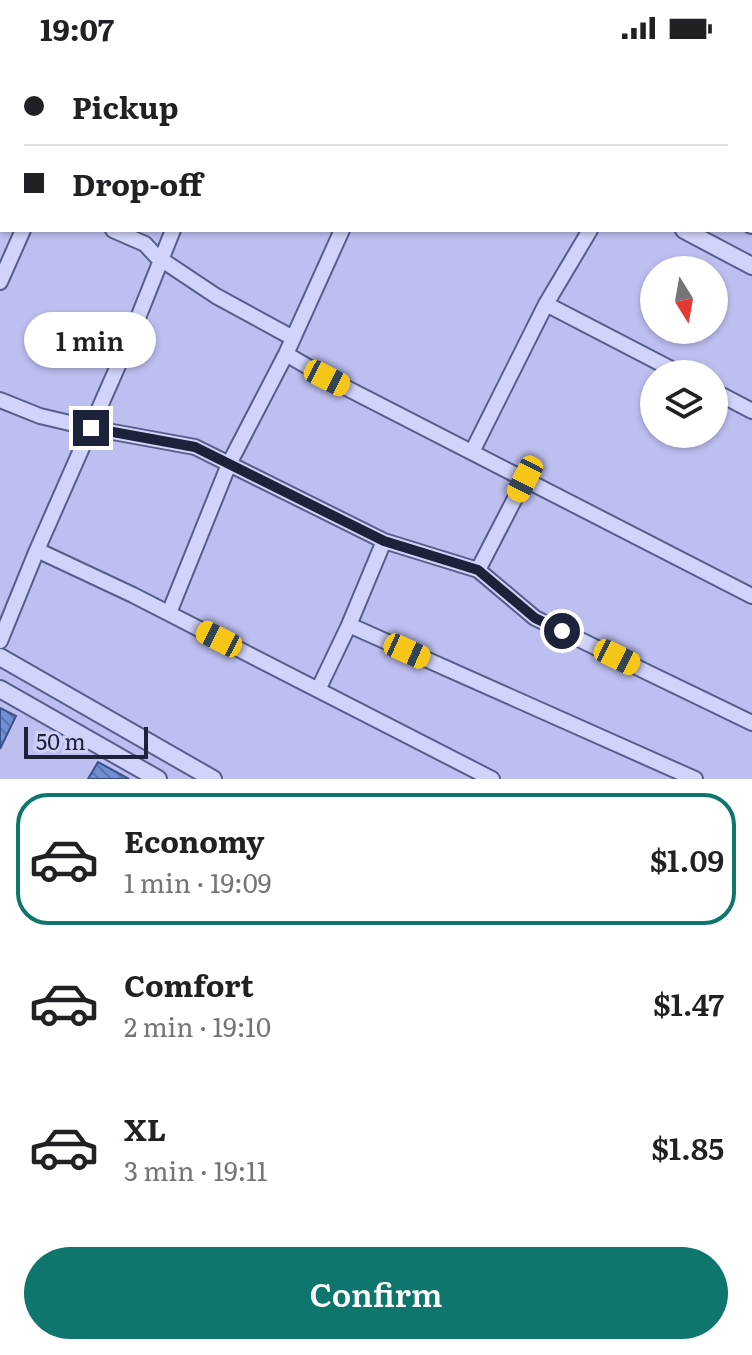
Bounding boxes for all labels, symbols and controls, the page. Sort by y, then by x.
text: 19:07 [40,6,114,50]
text: Pickup [72,84,179,128]
text: Drop-off [72,161,202,205]
north arrow [640,256,728,344]
map controls [640,256,728,448]
callout: 1 min [25,312,157,368]
text: 1 min [56,320,124,359]
car [300,356,354,400]
button: layers [640,360,728,448]
route end [73,410,109,446]
car [503,452,547,506]
route start [544,613,580,649]
car [192,617,246,661]
car [380,630,434,672]
car [590,636,644,678]
scale bar [24,723,148,759]
text: 50 m [36,724,86,757]
text: Economy [124,818,264,862]
icon: car [28,823,100,895]
text: $1.09 [650,837,724,881]
text: 1 min · 19:09 [124,862,271,901]
text: Comfort [124,962,254,1006]
icon: car [28,967,100,1039]
text: $1.47 [653,981,724,1025]
text: 2 min · 19:10 [124,1006,271,1045]
text: XL [124,1106,166,1150]
icon: car [28,1111,100,1183]
text: $1.85 [651,1125,724,1169]
text: 3 min · 19:11 [124,1150,267,1189]
button: Confirm [24,1247,728,1339]

